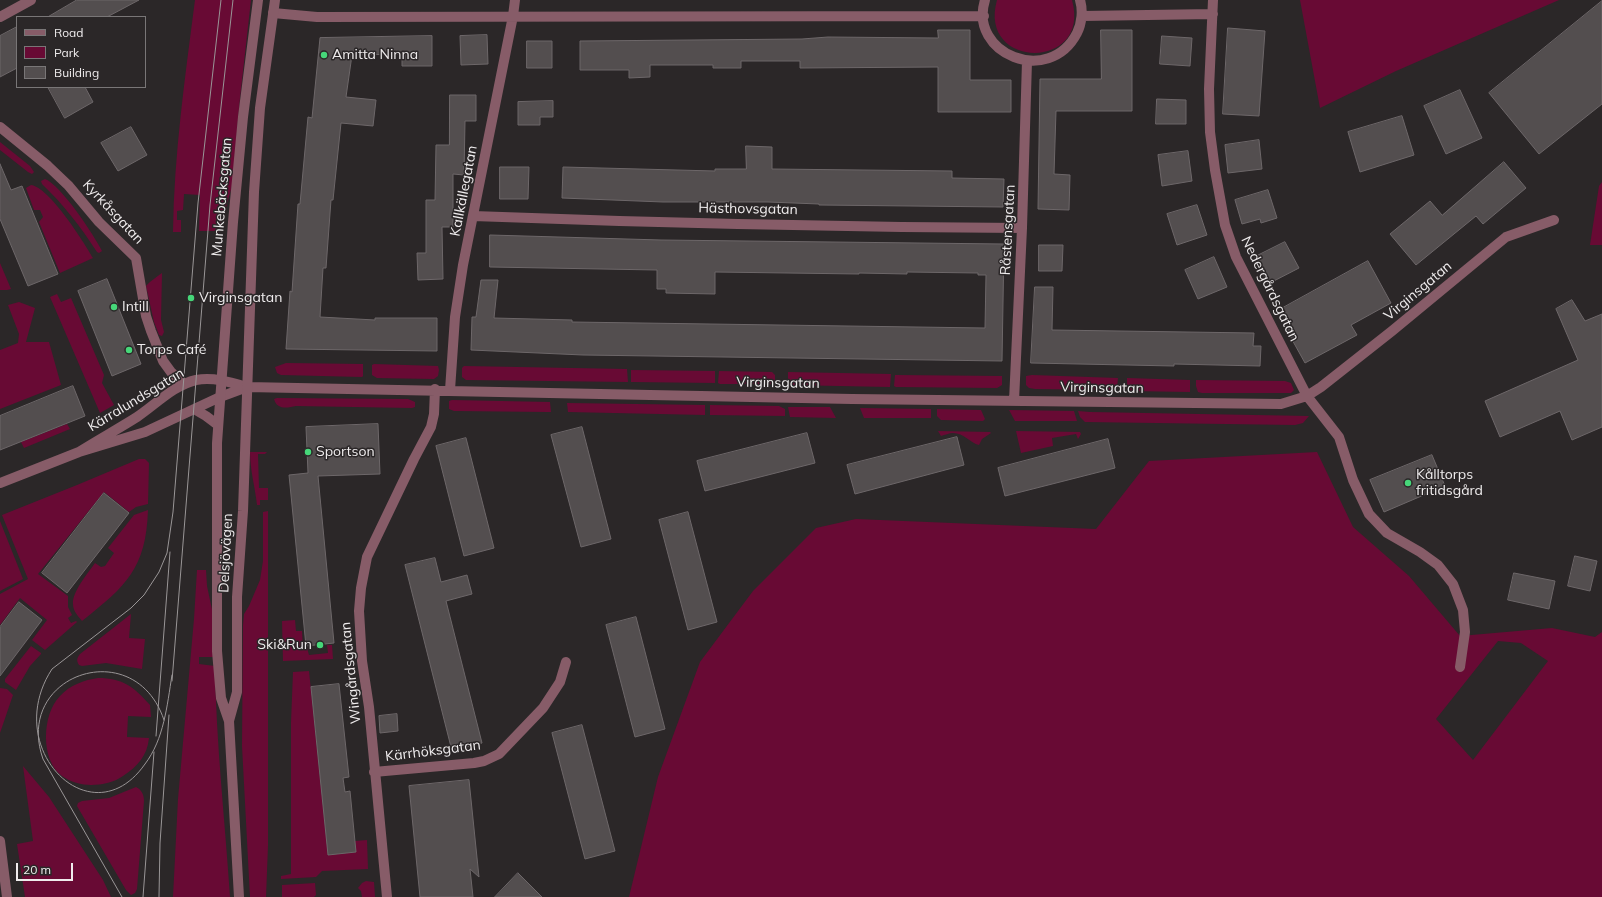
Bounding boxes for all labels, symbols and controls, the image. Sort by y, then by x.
legend [16,16,146,88]
text: Road [54,25,83,40]
text: Park [54,45,79,60]
place label: Amitta Ninna [332,47,418,63]
marker: Amitta Ninna [319,50,329,60]
text: Building [54,65,99,80]
street label: Munkebäcksgatan [208,137,236,257]
street label: Kallkällegatan [447,144,481,238]
street label: Kyrkåsgatan [79,176,147,248]
street label: Råstensgatan [997,184,1019,276]
street label: Hästhovsgatan [698,200,798,218]
street label: Nedergårdsgatan [1237,234,1303,344]
street label: Virginsgatan [1381,258,1455,324]
place label: Virginsgatan [199,290,282,306]
marker: Virginsgatan [186,293,196,303]
place label: Intill [122,299,149,315]
marker: Intill [109,302,119,312]
place label: Torps Café [137,342,206,358]
marker: Torps Café [124,345,134,355]
street label: Kärralundsgatan [85,365,187,435]
street label: Virginsgatan [736,374,820,392]
street label: Virginsgatan [1060,379,1144,397]
place label: Sportson [316,444,375,460]
marker: Sportson [303,447,313,457]
place label: Kålltorps fritidsgård [1416,467,1483,500]
marker: Kålltorps fritidsgård [1403,478,1413,488]
street label: Delsjövägen [216,513,236,593]
street label: Wingårdsgatan [337,621,365,725]
place label: Ski&Run [257,637,312,653]
marker: Ski&Run [315,640,325,650]
street label: Kärrhöksgatan [384,737,482,765]
scale bar [18,855,75,881]
text: 20 m [23,862,51,877]

